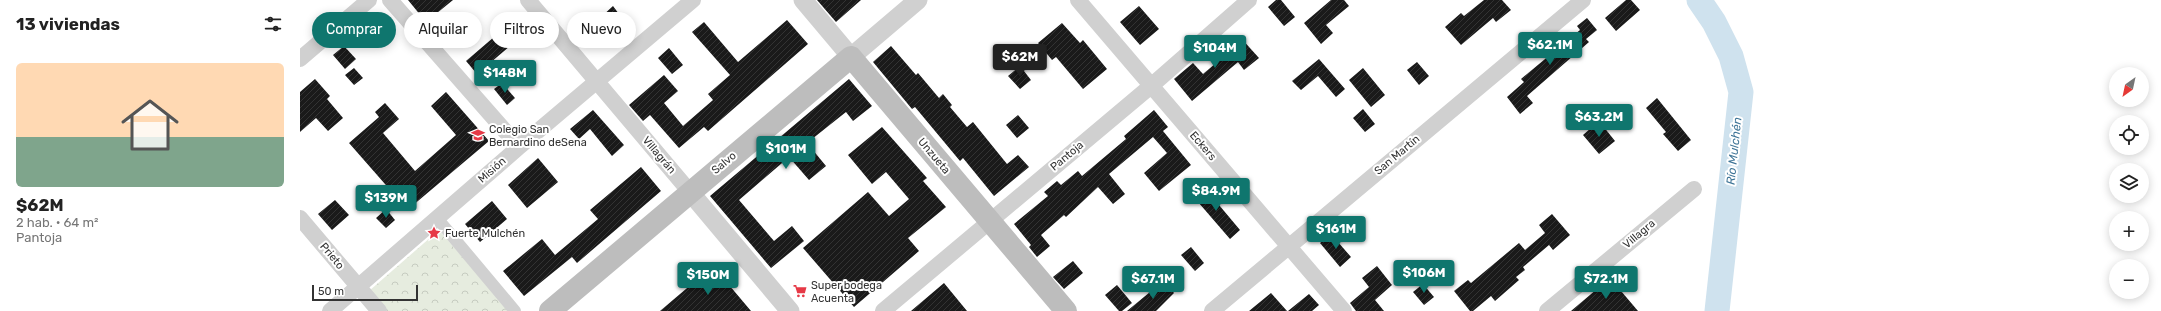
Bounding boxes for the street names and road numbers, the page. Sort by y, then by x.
street label: Eckers [1187,129,1219,163]
street label: San Martín [1372,132,1422,178]
street label: Villagrán [640,134,678,176]
street label: Unzueta [915,135,953,177]
street label: Pantoja [1048,138,1086,174]
street label: Salvo [709,149,739,177]
street label: Misión [475,154,509,186]
street label: Villagra [1620,217,1658,251]
street label: Prieto [317,240,347,272]

